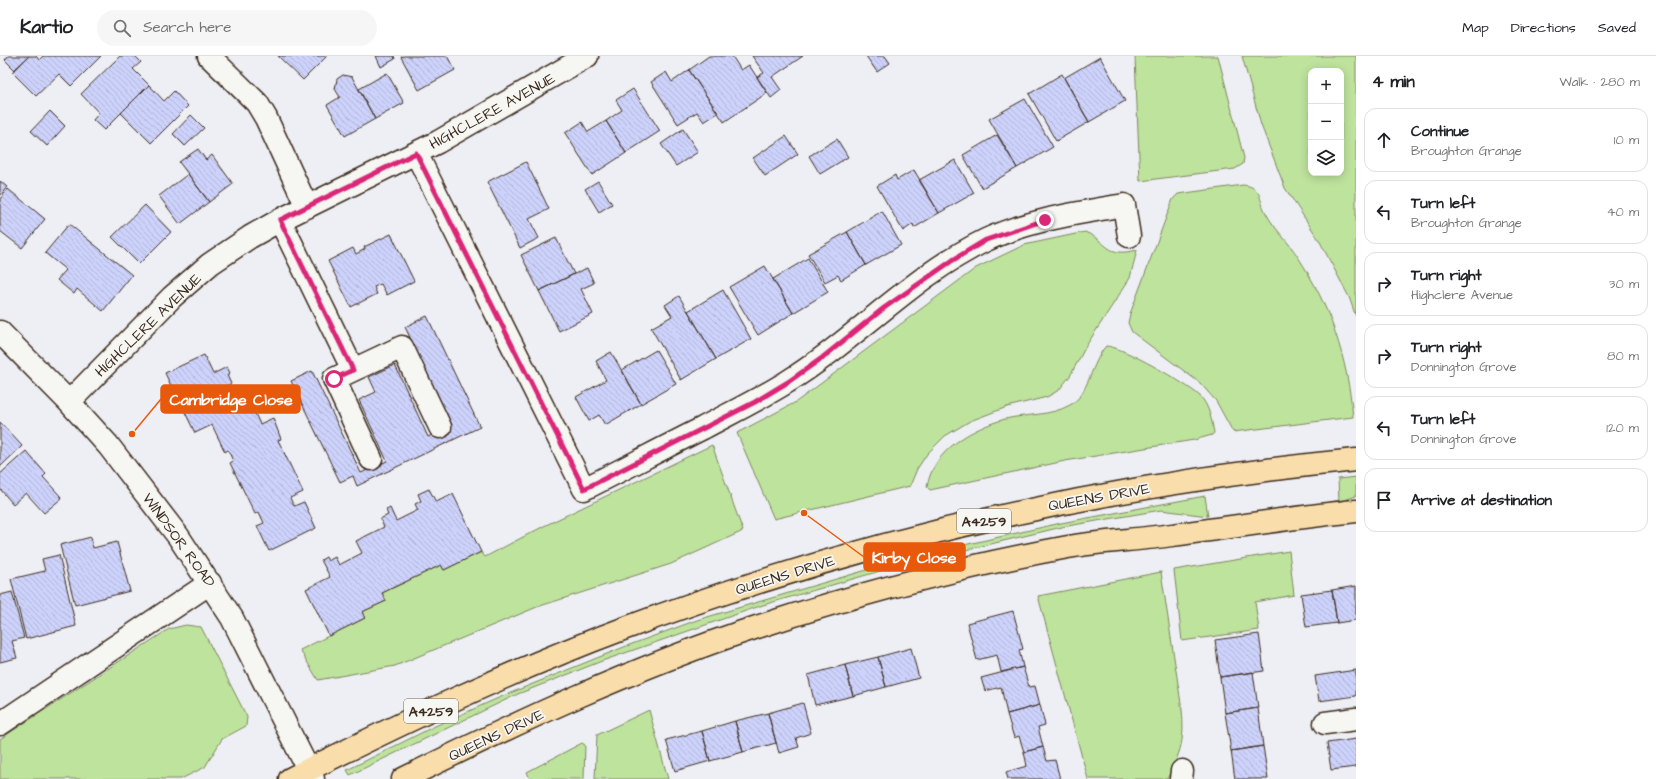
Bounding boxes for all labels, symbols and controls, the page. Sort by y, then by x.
search box [97,10,377,46]
text: Kartio [20,14,73,41]
icon: search [111,17,133,39]
text: Search here [143,17,231,38]
text: Map [1462,18,1489,38]
text: Directions [1511,18,1576,38]
text: Saved [1598,18,1636,38]
street label: HIGHCLERE AVENUE [426,68,559,155]
map controls [1308,68,1344,176]
button: + [1308,68,1344,104]
text: 4 min [1372,70,1415,94]
text: Walk · 280 m [1559,73,1640,91]
button: − [1308,104,1344,140]
text: Continue [1411,121,1469,142]
icon: ahead [1373,129,1395,151]
text: 10 m [1614,131,1639,149]
button: layers [1308,140,1344,176]
text: Broughton Grange [1411,142,1522,160]
text: Turn left [1411,193,1475,214]
icon: left [1373,201,1395,223]
text: 40 m [1607,203,1639,221]
route end [1036,211,1054,229]
text: Broughton Grange [1411,214,1522,232]
text: Turn right [1411,265,1482,286]
street label: HIGHCLERE AVENUE [90,269,206,382]
icon: right [1373,273,1395,295]
text: 30 m [1609,275,1639,293]
text: Highclere Avenue [1411,286,1513,304]
text: Turn right [1411,337,1482,358]
icon: right [1373,345,1395,367]
text: 80 m [1607,347,1639,365]
text: Donnington Grove [1411,358,1516,376]
route start [325,370,343,388]
callout: Cambridge Close [161,385,300,413]
text: Cambridge Close [169,389,293,413]
text: Turn left [1411,409,1475,430]
icon: left [1373,417,1395,439]
text: 120 m [1606,419,1639,437]
text: Donnington Grove [1411,430,1516,448]
street label: QUEENS DRIVE [1047,478,1152,517]
street label: WINDSOR ROAD [137,489,220,592]
icon: arrive [1373,489,1395,511]
text: Arrive at destination [1411,490,1552,511]
road number: A4259 [957,509,1011,533]
callout: Kirby Close [864,543,965,571]
text: Kirby Close [872,547,957,570]
street label: QUEENS DRIVE [733,550,838,601]
road number: A4259 [404,699,458,723]
street label: QUEENS DRIVE [445,704,547,767]

